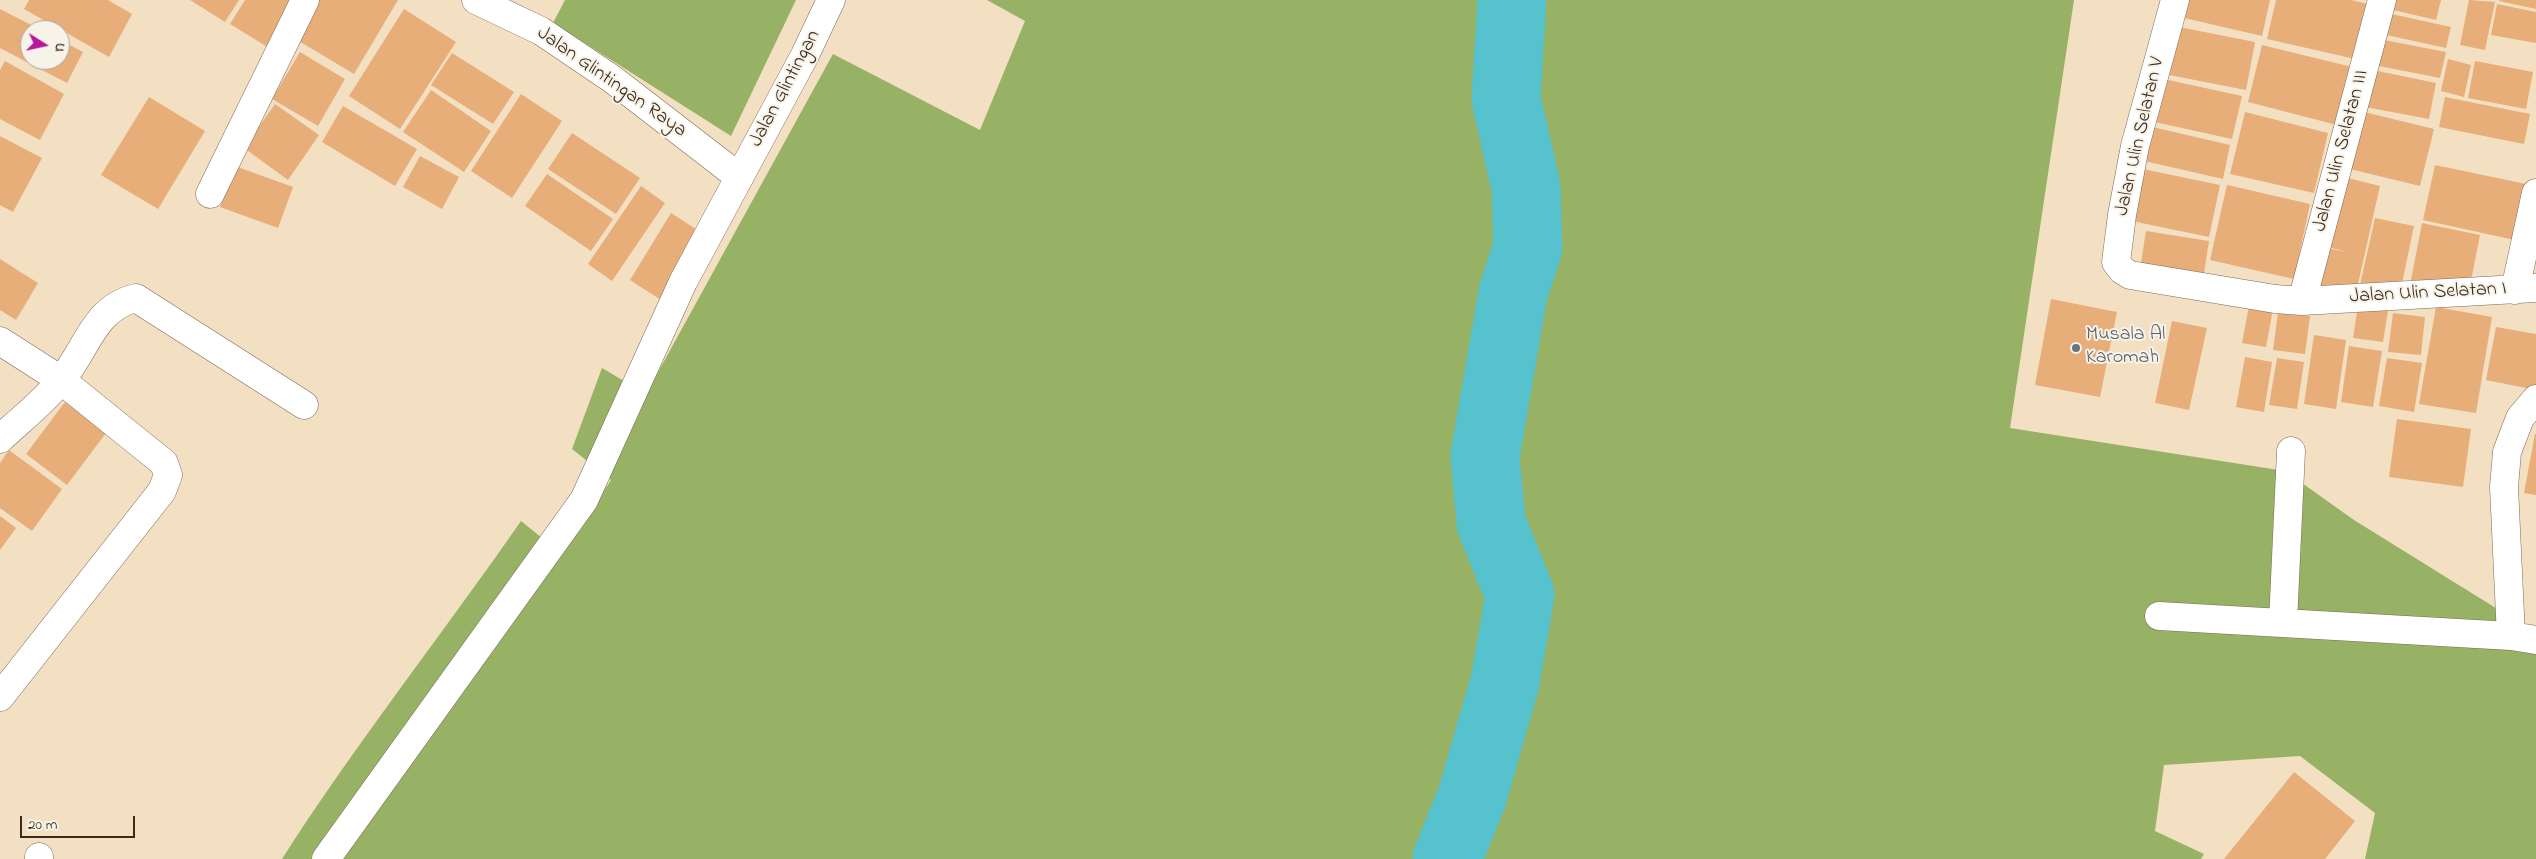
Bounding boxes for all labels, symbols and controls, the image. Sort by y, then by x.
north arrow [20,20,70,70]
street label: Jalan Glintingan Raya [531,22,691,144]
street label: Jalan Glintingan [745,27,827,151]
text: U [48,41,70,54]
street label: Jalan Ulin Selatan V [2111,55,2171,219]
street label: Jalan Ulin Selatan III [2309,67,2375,235]
street label: Jalan Ulin Selatan I [2349,278,2507,310]
place label: Musala Al Karomah [2086,324,2165,371]
marker: Musala Al Karomah [2070,342,2082,354]
scale bar [22,806,138,838]
text: 20 m [28,814,57,836]

